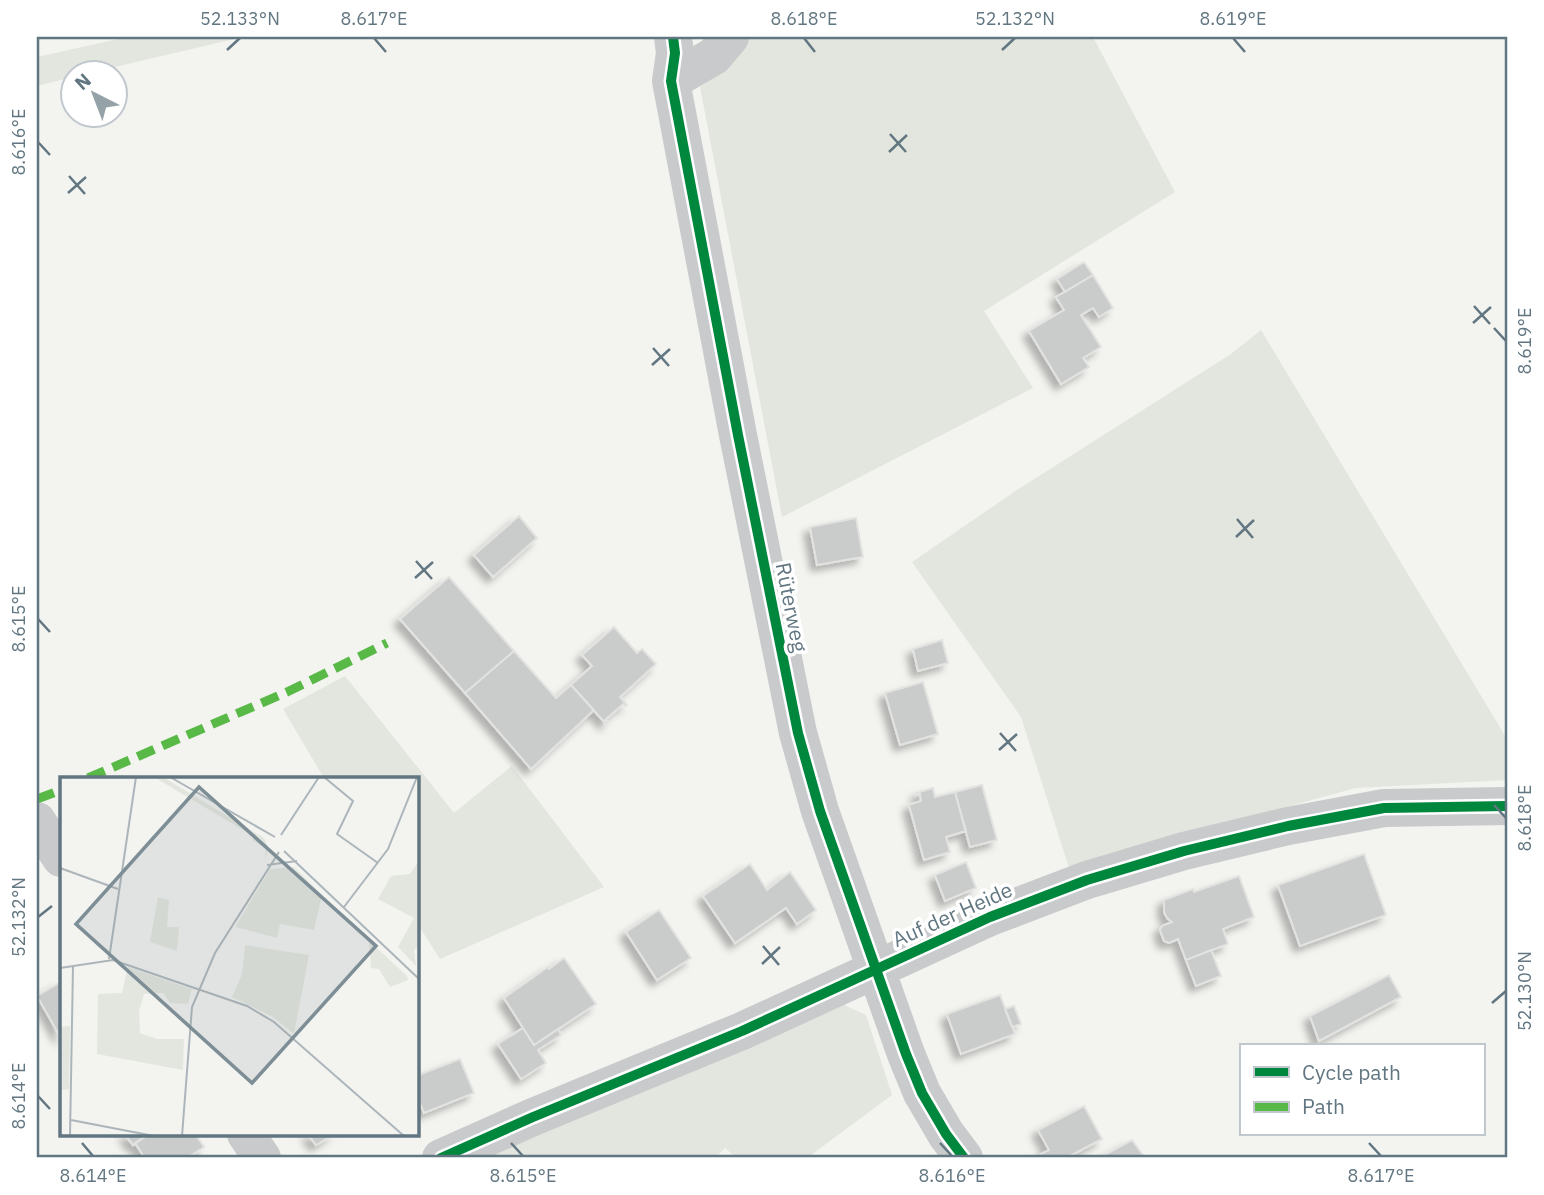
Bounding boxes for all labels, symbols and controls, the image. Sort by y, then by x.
text: 52.133°N [200,7,280,30]
text: 8.617°E [340,7,408,30]
text: 8.618°E [770,7,838,30]
text: 52.132°N [975,7,1055,30]
text: 8.619°E [1199,7,1267,30]
north arrow [60,60,130,130]
text: N [69,68,96,95]
text: 8.616°E [7,108,30,176]
text: 8.619°E [1513,307,1536,375]
street label: Rüterweg [770,560,814,654]
text: 8.615°E [7,585,30,653]
inset map [60,777,418,1136]
text: 8.618°E [1513,784,1536,852]
street label: Auf der Heide [887,875,1017,953]
text: 52.132°N [7,877,30,957]
text: 52.130°N [1513,951,1536,1031]
legend [1240,1044,1484,1136]
text: Cycle path [1302,1058,1401,1086]
text: 8.614°E [7,1062,30,1130]
text: Path [1302,1092,1345,1120]
text: 8.614°E [59,1164,127,1187]
text: 8.615°E [489,1164,557,1187]
text: 8.616°E [918,1164,986,1187]
text: 8.617°E [1347,1164,1415,1187]

